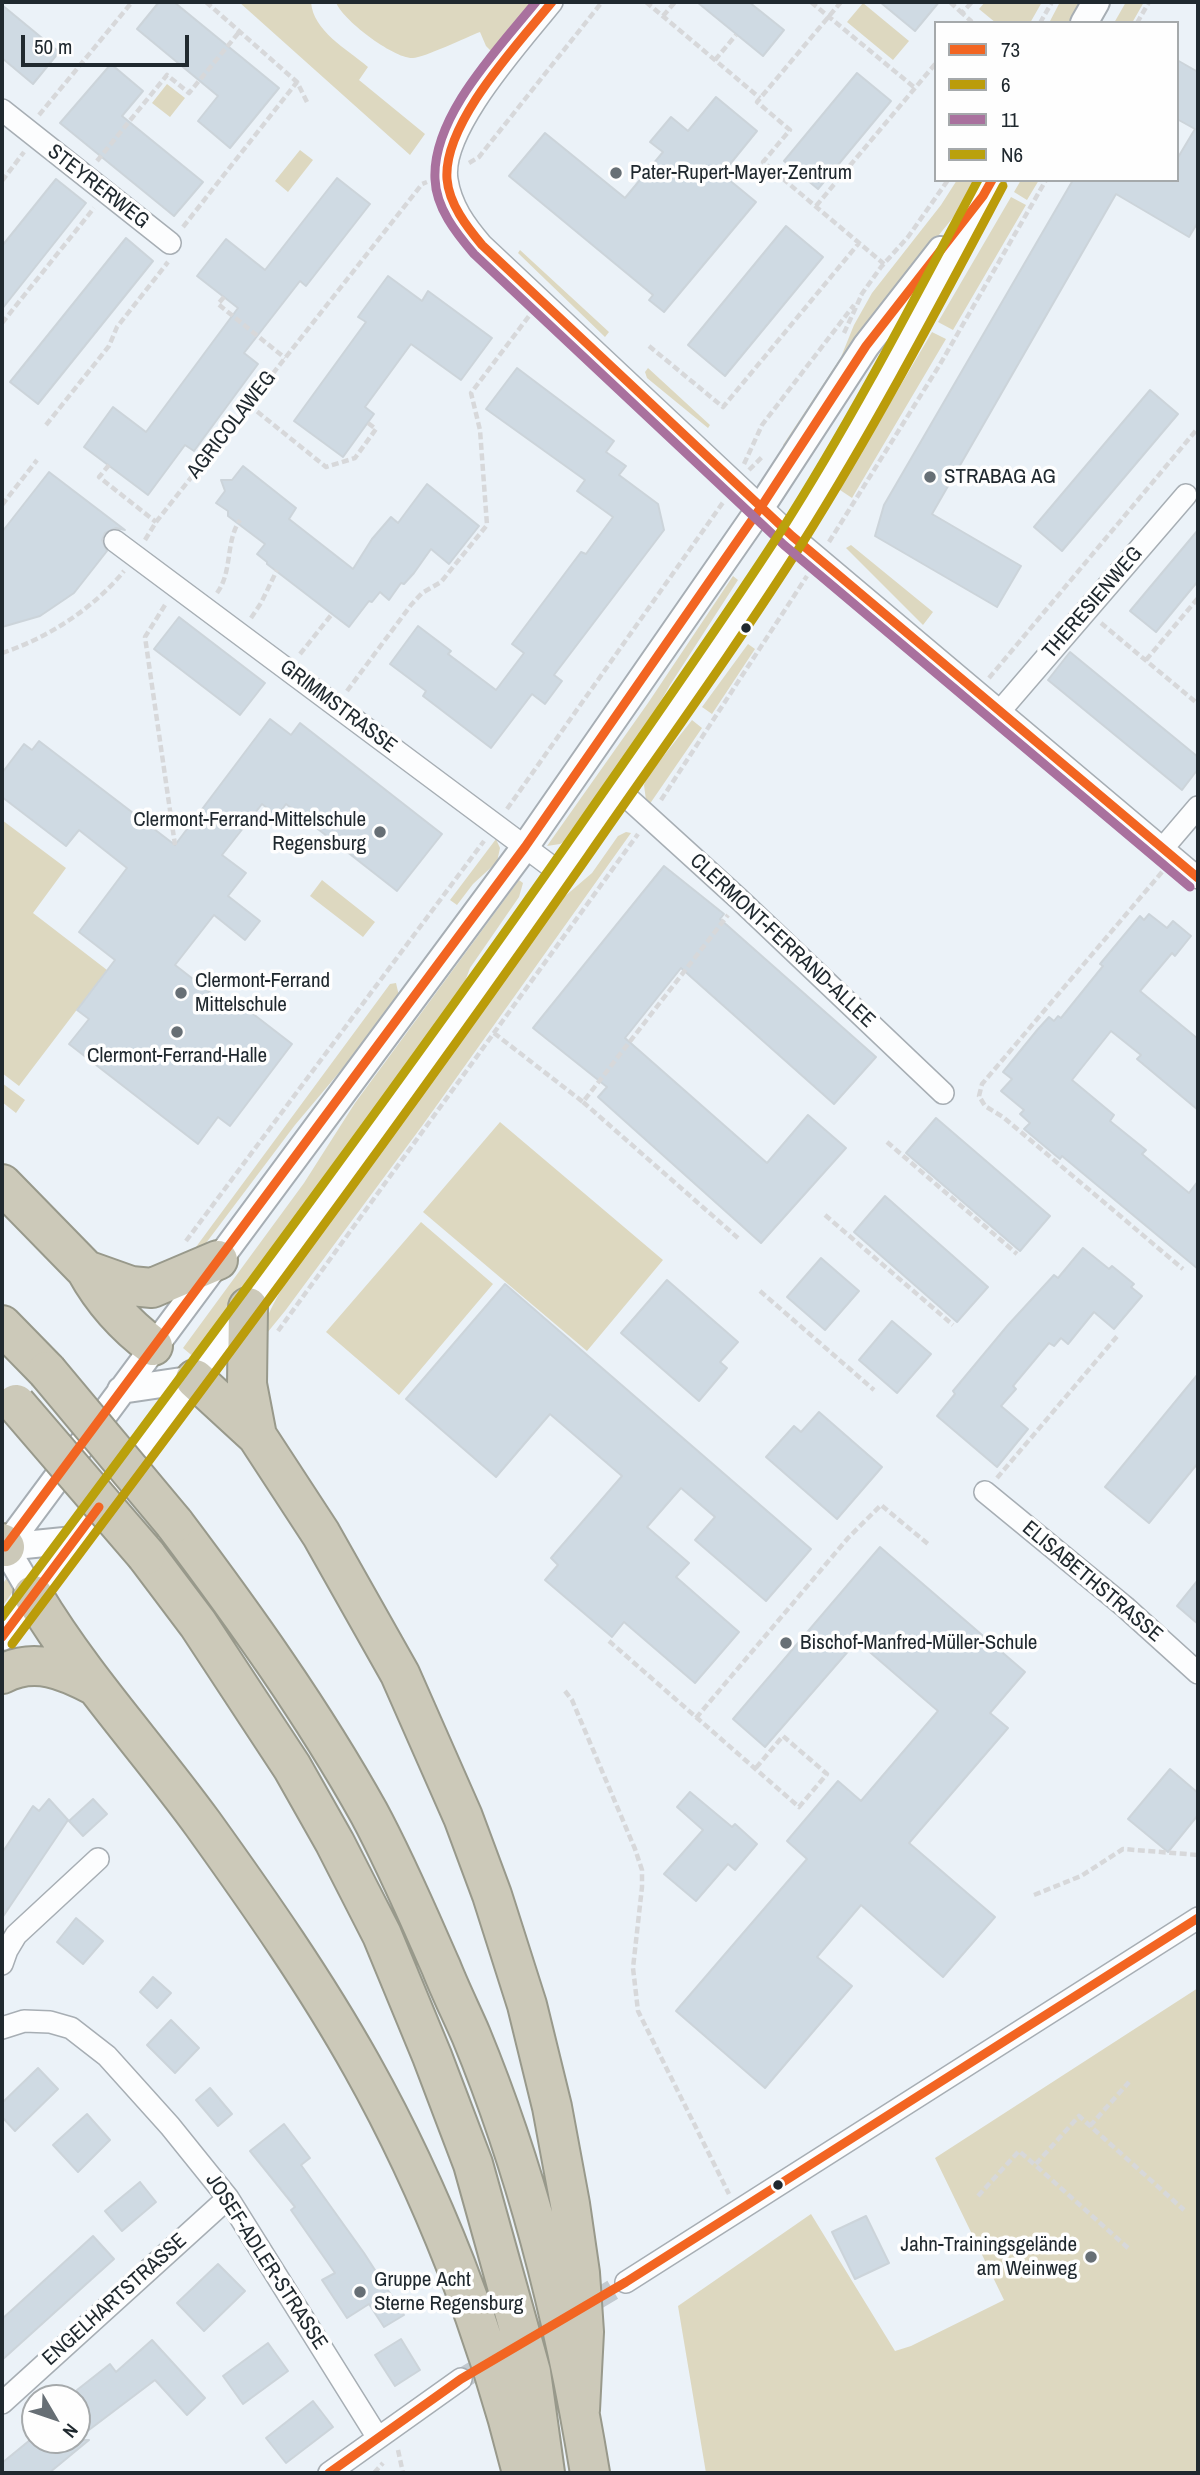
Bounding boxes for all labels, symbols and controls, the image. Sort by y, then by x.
scale bar [24,21,192,65]
legend [934,21,1179,182]
text: 50 m [34,32,72,61]
text: 73 [1001,35,1020,64]
text: 6 [1001,70,1011,99]
text: 11 [1001,105,1019,134]
street label: STEYRERWEG [42,139,154,235]
text: N6 [1001,140,1023,169]
place label: Pater-Rupert-Mayer-Zentrum [630,160,852,186]
marker: Pater-Rupert-Mayer-Zentrum [608,165,624,181]
street label: AGRICOLAWEG [182,366,282,484]
place label: STRABAG AG [944,464,1056,490]
marker: STRABAG AG [922,469,938,485]
street label: THERESIENWEG [1038,542,1148,664]
unlabelled marker [739,621,753,635]
street label: GRIMMSTRASSE [275,655,401,759]
place label: Clermont-Ferrand-Mittelschule Regensburg [133,807,366,857]
marker: Clermont-Ferrand-Mittelschule Regensburg [372,824,388,840]
street label: CLERMONT-FERRAND-ALLEE [684,849,880,1033]
place label: Clermont-Ferrand Mittelschule [195,968,330,1018]
marker: Clermont-Ferrand Mittelschule [173,985,189,1001]
marker: Clermont-Ferrand-Halle [169,1024,185,1040]
place label: Clermont-Ferrand-Halle [87,1043,267,1069]
street label: ELISABETHSTRASSE [1017,1516,1167,1648]
place label: Bischof-Manfred-Müller-Schule [800,1630,1037,1656]
marker: Bischof-Manfred-Müller-Schule [778,1635,794,1651]
street label: JOSEF-ADLER-STRASSE [200,2169,332,2355]
unlabelled marker [771,2178,785,2192]
street label: ENGELHARTSTRASSE [38,2229,192,2371]
place label: Jahn-Trainingsgelände am Weinweg [901,2232,1077,2282]
marker: Jahn-Trainingsgelände am Weinweg [1083,2249,1099,2265]
place label: Gruppe Acht Sterne Regensburg [374,2267,523,2317]
marker: Gruppe Acht Sterne Regensburg [352,2284,368,2300]
north arrow [21,2384,91,2454]
text: N [57,2418,84,2444]

